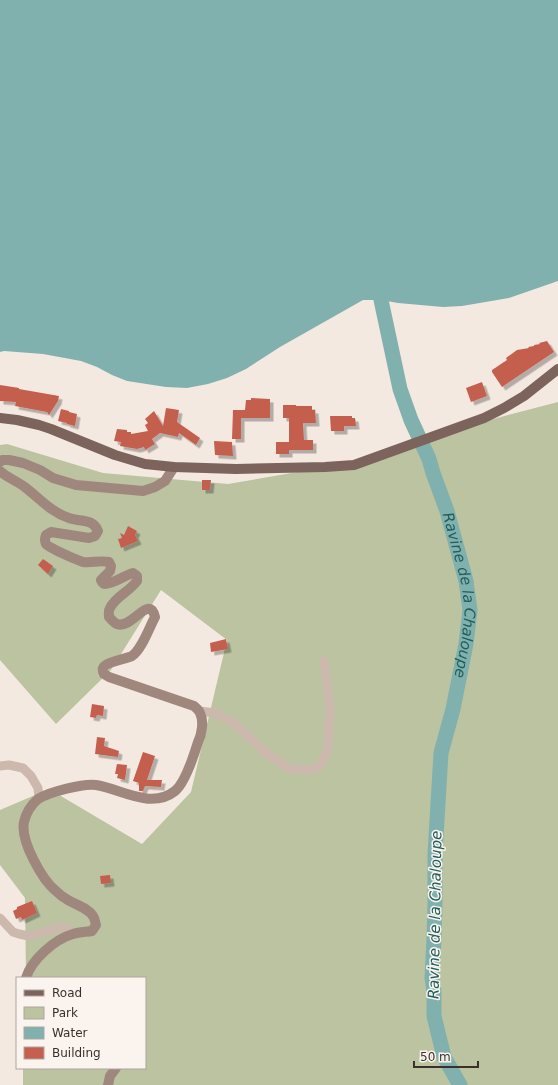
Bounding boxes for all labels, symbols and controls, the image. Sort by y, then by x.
water label: Ravine de la Chaloupe [439,510,479,680]
water label: Ravine de la Chaloupe [425,831,445,999]
legend [16,977,146,1069]
text: Road [52,986,82,1000]
text: Park [52,1006,78,1020]
text: Water [52,1026,88,1040]
scale bar [414,1043,478,1069]
text: Building [52,1046,101,1060]
text: 50 m [420,1050,451,1064]

